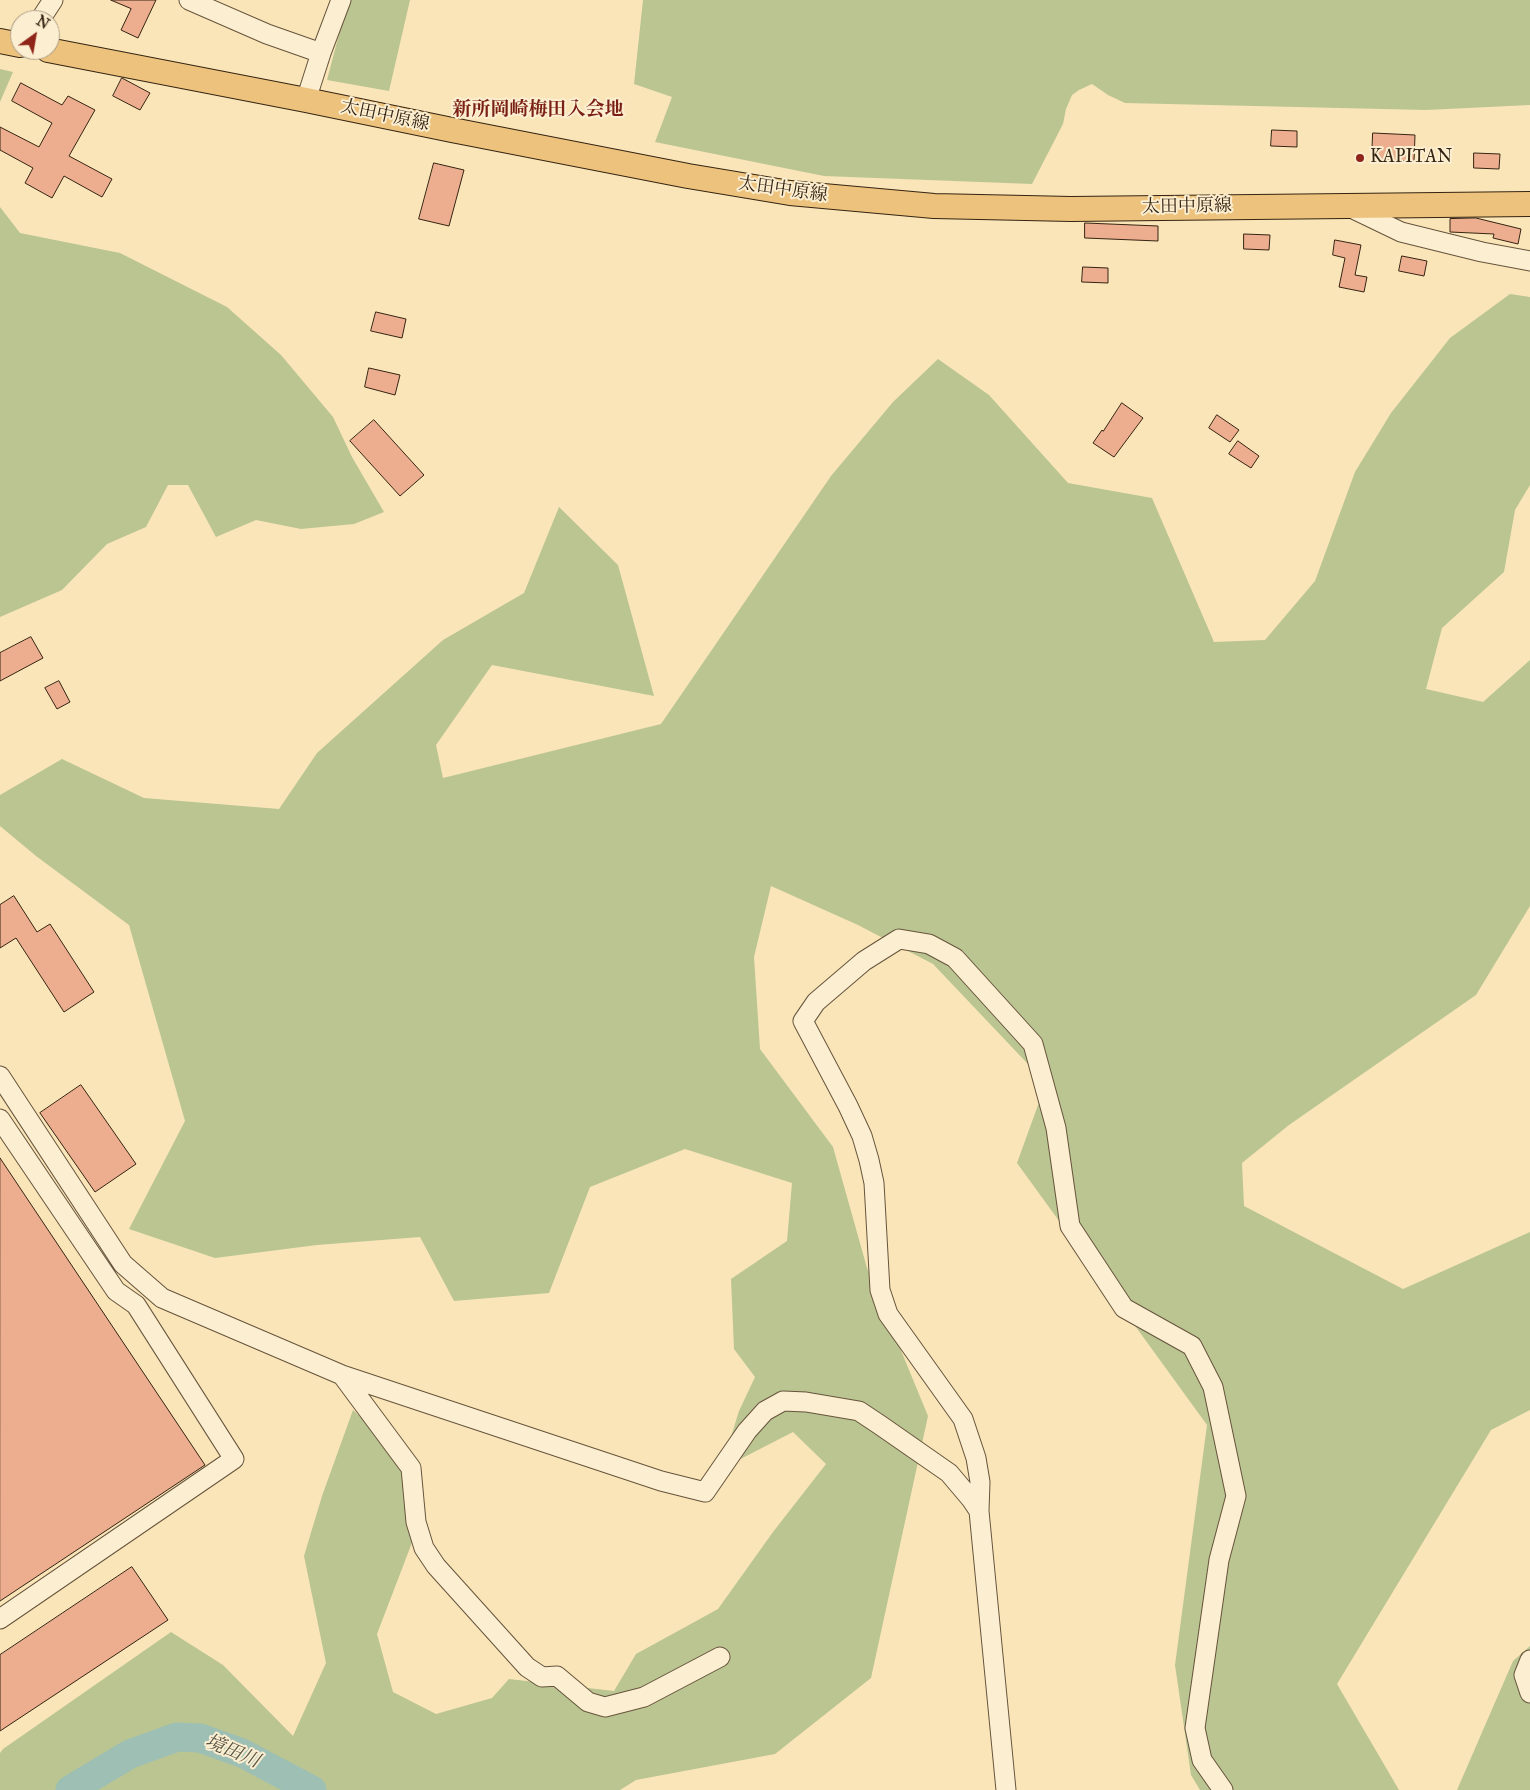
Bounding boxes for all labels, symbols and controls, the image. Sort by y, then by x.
north arrow [10,10,60,60]
text: N [33,12,52,33]
street label: 太田中原線 [339,96,431,136]
district label: 新所岡崎梅田入会地 [453,99,623,121]
place label: KAPITAN [1370,147,1452,169]
marker: KAPITAN [1354,152,1366,164]
street label: 太田中原線 [737,173,829,207]
street label: 太田中原線 [1142,195,1232,219]
water label: 境田川 [201,1730,263,1774]

